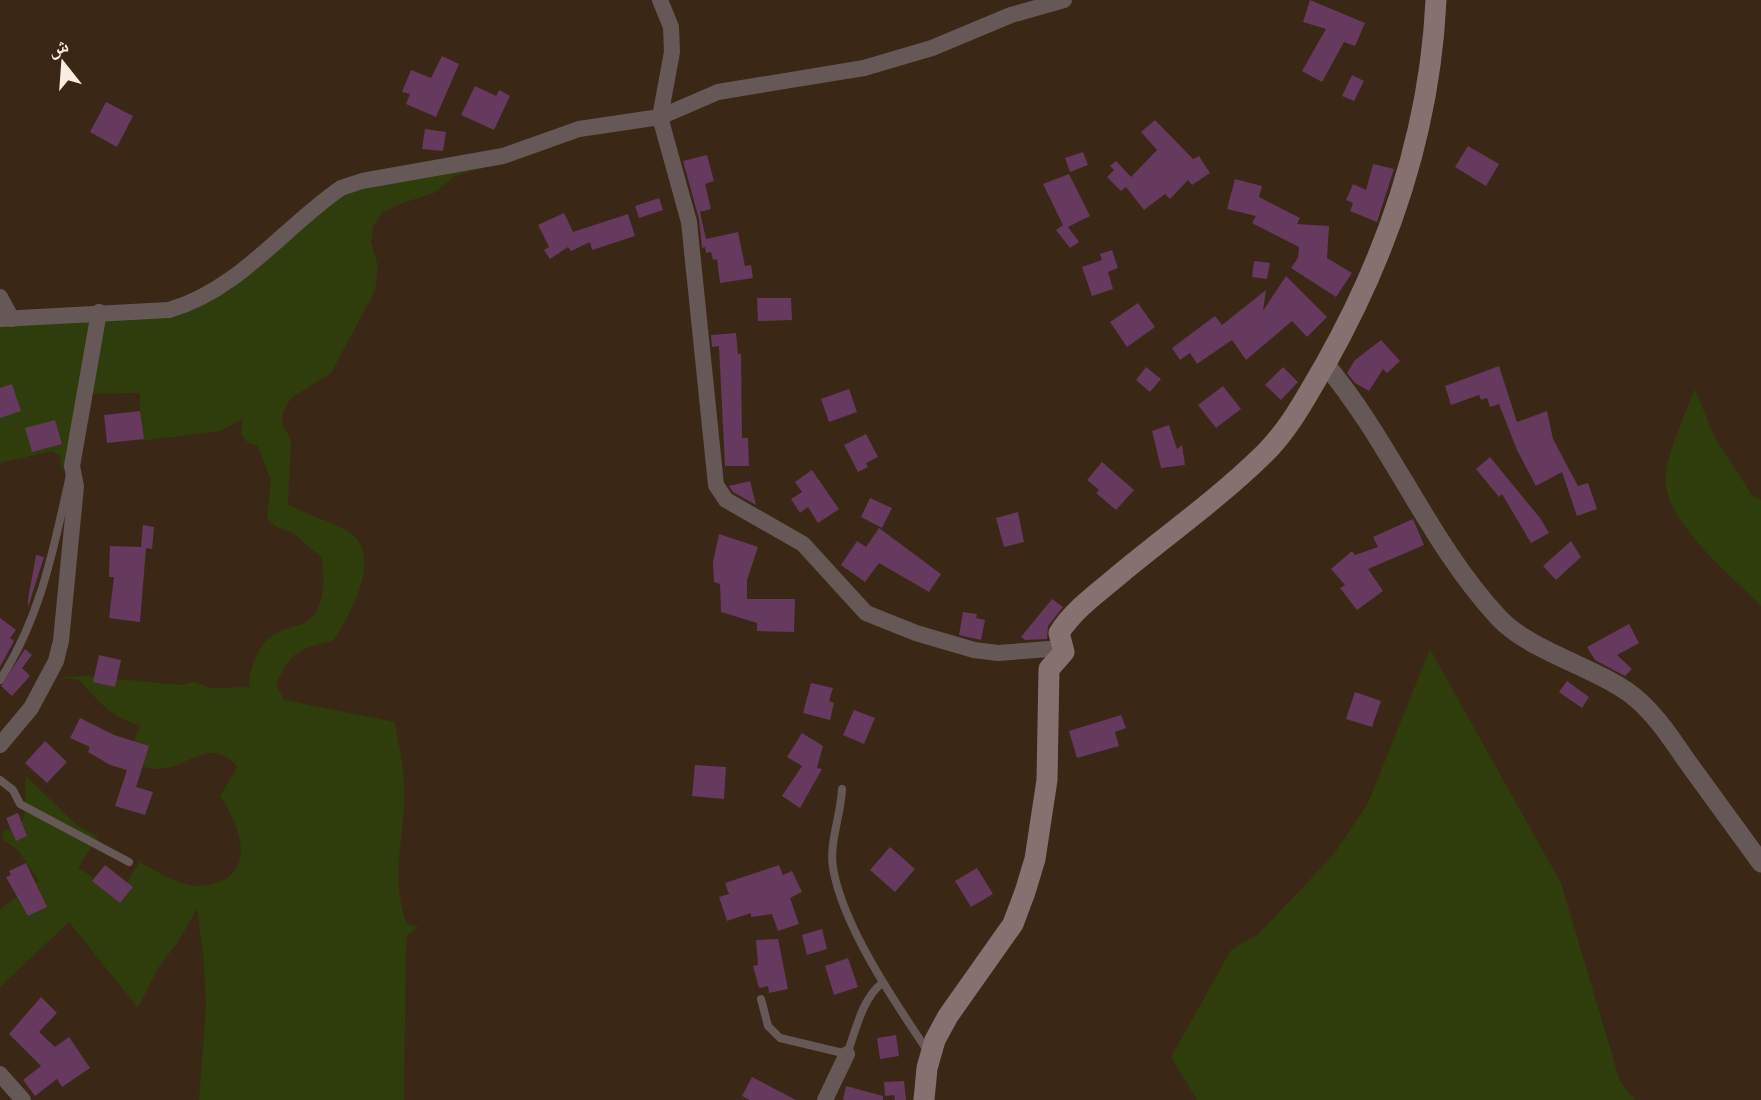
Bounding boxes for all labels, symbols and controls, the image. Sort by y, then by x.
north arrow [28,28,98,98]
text: ش [45,32,71,61]

